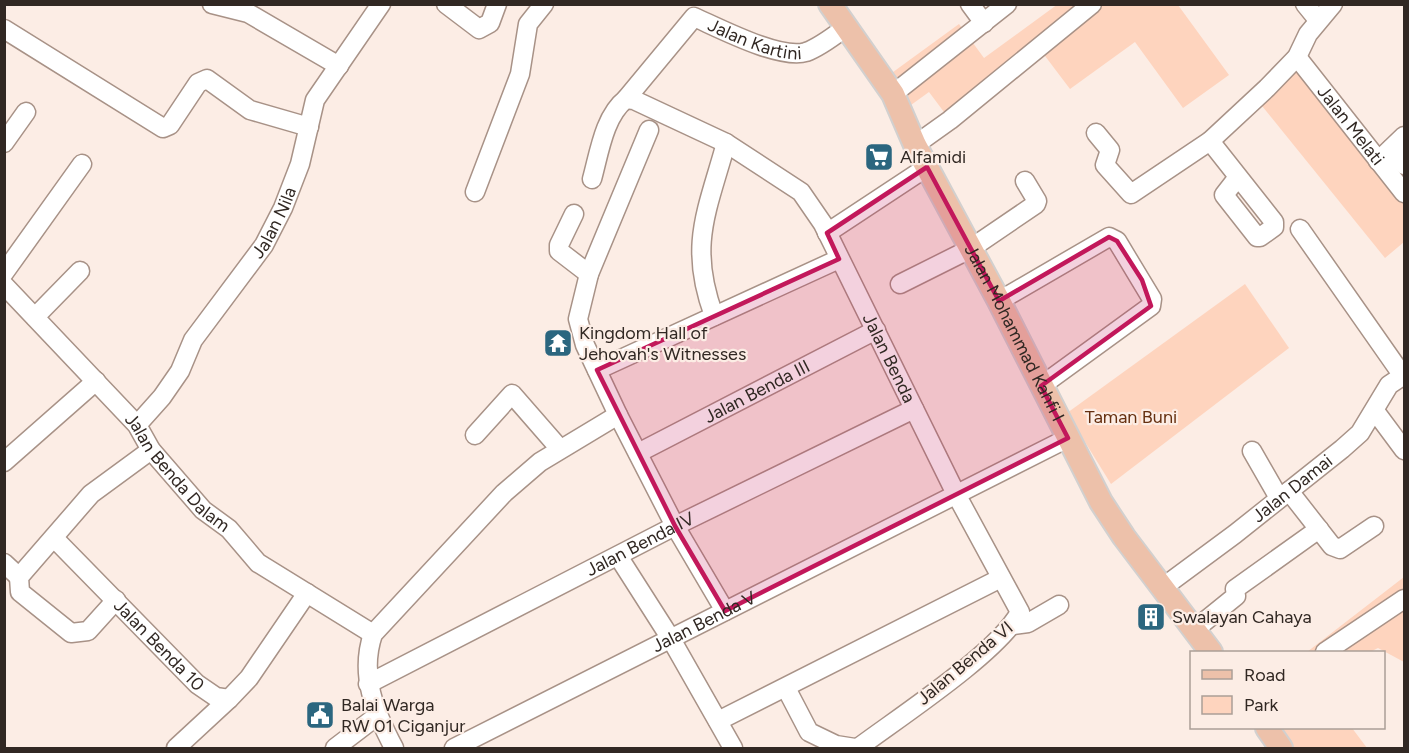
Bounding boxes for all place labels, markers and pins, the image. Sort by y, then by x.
supermarket icon: Alfamidi [863,141,895,173]
place label: Alfamidi [900,146,966,168]
place label: Kingdom Hall of Jehovah's Witnesses [579,322,746,365]
temple icon: Kingdom Hall of Jehovah's Witnesses [542,327,574,359]
building icon: Swalayan Cahaya [1135,601,1167,633]
place label: Swalayan Cahaya [1172,606,1312,628]
place label: Balai Warga RW 01 Ciganjur [341,694,465,737]
public building icon: Balai Warga RW 01 Ciganjur [304,699,336,731]

